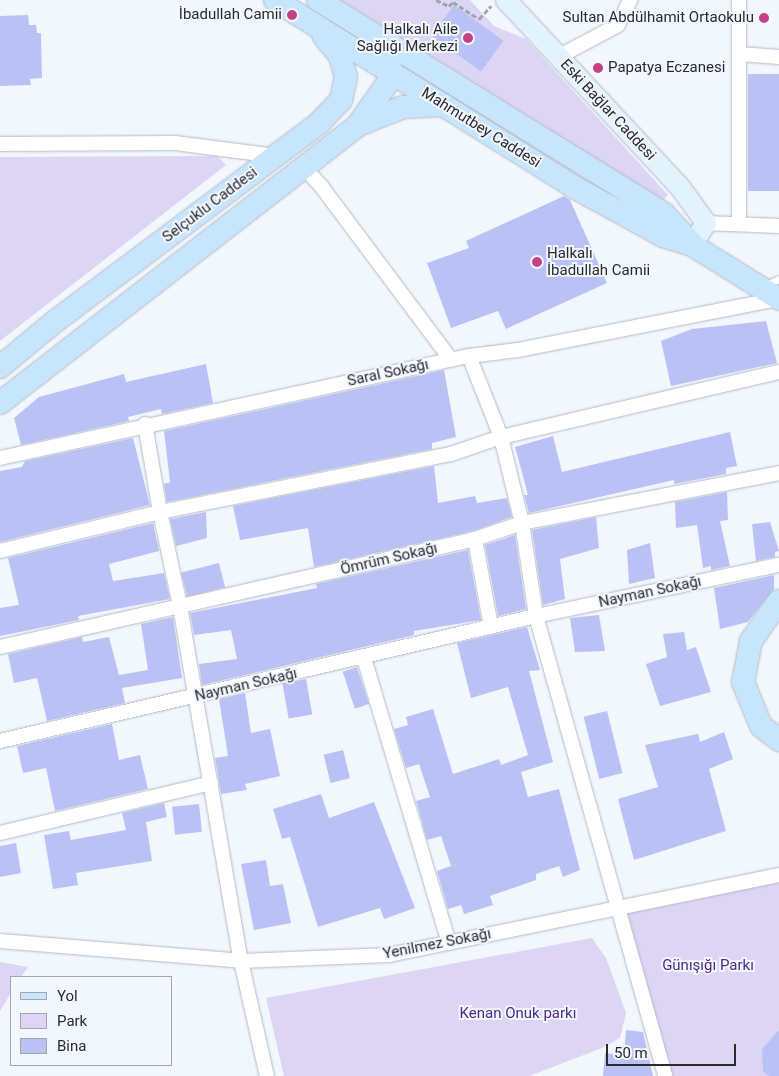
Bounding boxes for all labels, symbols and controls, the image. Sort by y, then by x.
place label: İbadullah Camii [179,6,282,24]
marker: İbadullah Camii [286,9,298,21]
place label: Sultan Abdülhamit Ortaokulu [562,9,754,27]
marker: Sultan Abdülhamit Ortaokulu [758,12,770,24]
place label: Halkalı Aile Sağlığı Merkezi [357,20,458,55]
marker: Halkalı Aile Sağlığı Merkezi [462,32,474,44]
street label: Eski Bağlar Caddesi [556,56,660,164]
place label: Papatya Eczanesi [608,59,725,77]
marker: Papatya Eczanesi [592,62,604,74]
street label: Mahmutbey Caddesi [418,84,544,172]
street label: Selçuklu Caddesi [159,163,261,247]
place label: Halkalı İbadullah Camii [547,244,650,279]
marker: Halkalı İbadullah Camii [531,256,543,268]
street label: Saral Sokağı [346,356,430,390]
street label: Ömrüm Sokağı [339,539,439,579]
street label: Nayman Sokağı [597,572,703,612]
street label: Nayman Sokağı [193,664,299,706]
street label: Yenilmez Sokağı [381,925,493,963]
park label: Günışığı Parkı [662,957,754,975]
legend [10,976,172,1066]
text: Yol [57,987,78,1005]
park label: Kenan Onuk parkı [460,1005,576,1023]
text: Park [57,1012,87,1030]
scale bar [609,1034,739,1066]
text: Bina [57,1037,86,1055]
text: 50 m [614,1044,648,1062]

